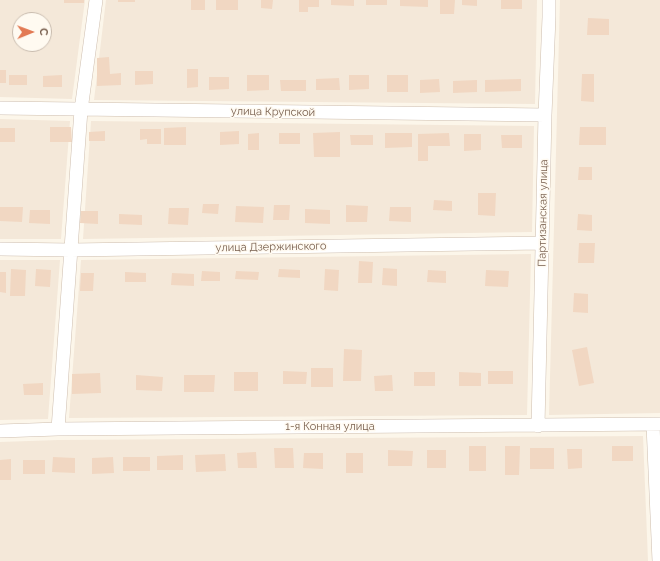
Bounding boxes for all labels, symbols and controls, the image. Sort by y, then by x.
north arrow [12,12,52,52]
text: С [37,28,50,36]
street label: улица Крупской [231,105,315,119]
street label: Партизанская улица [535,159,551,267]
street label: улица Дзержинского [215,239,327,255]
street label: 1-я Конная улица [285,420,375,434]

